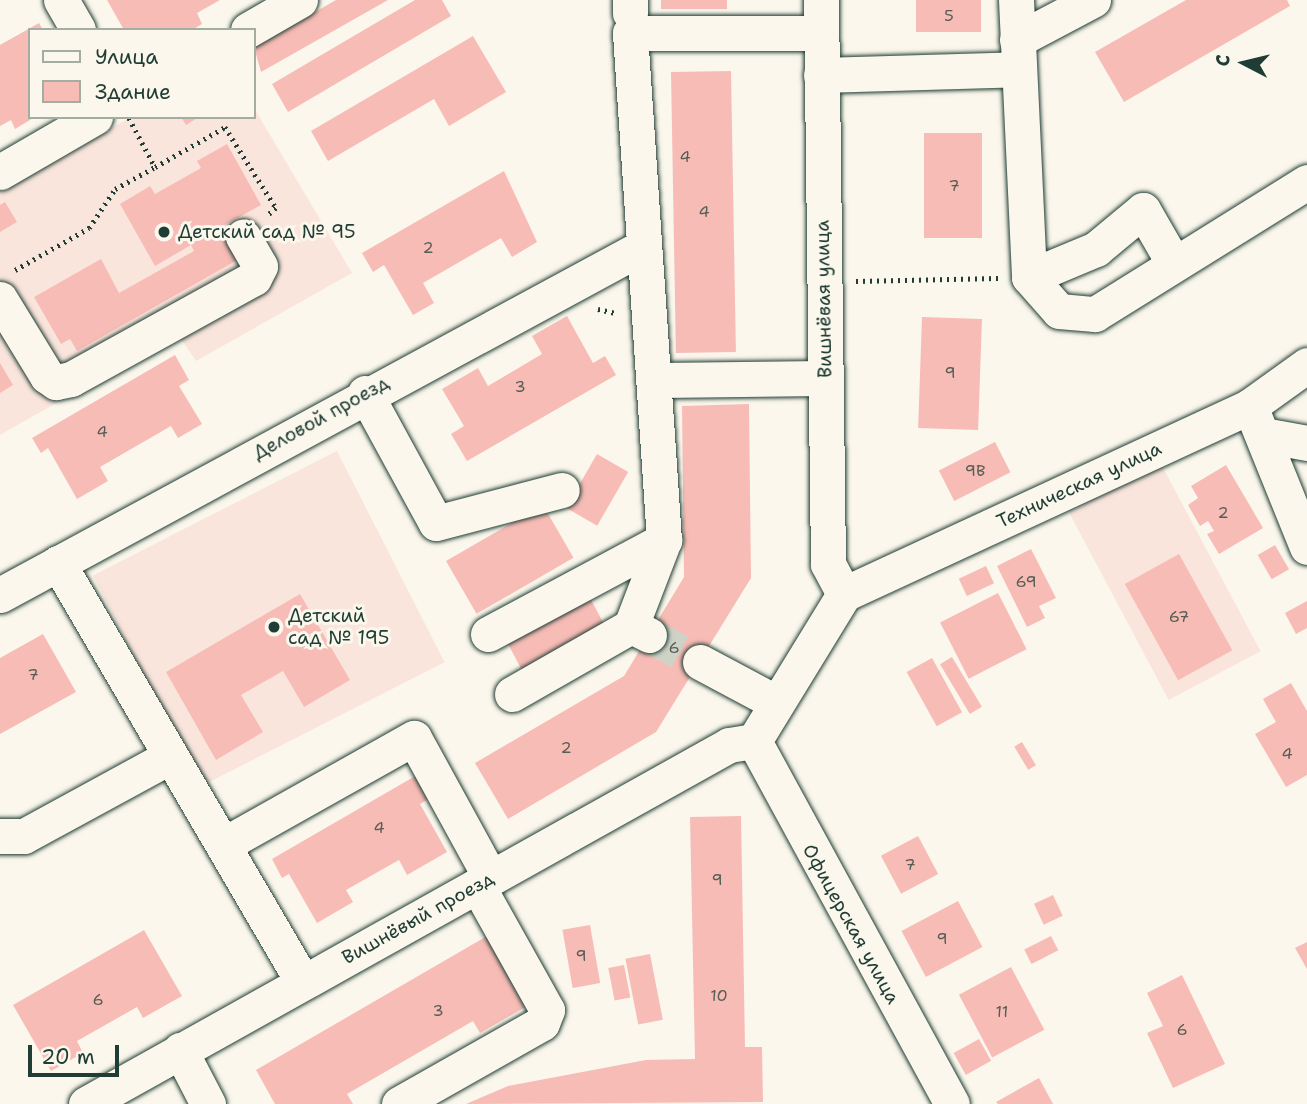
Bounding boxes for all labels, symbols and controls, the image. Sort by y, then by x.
house number: 5 [944,6,954,26]
legend [28,28,256,119]
north arrow [1209,28,1279,98]
text: Улица [95,43,158,71]
text: С [1210,53,1236,68]
text: Здание [95,78,171,106]
house number: 4 [679,147,691,167]
house number: 7 [948,176,960,196]
house number: 4 [698,202,710,222]
street label: Вишнёвая улица [811,220,837,378]
place label: Детский сад № 95 [178,221,356,243]
marker: Детский сад № 95 [156,224,172,240]
house number: 2 [422,238,434,258]
house number: 9 [944,363,956,383]
street label: Деловой проезд [249,371,393,465]
house number: 3 [514,377,526,397]
house number: 4 [96,422,108,442]
street label: Техническая улица [993,437,1165,533]
house number: 9В [965,461,985,481]
house number: 2 [1217,503,1229,523]
house number: 69 [1015,572,1037,592]
place label: Детский сад № 195 [288,605,389,649]
house number: 67 [1169,607,1189,627]
marker: Детский сад № 195 [266,619,282,635]
house number: 6 [668,638,680,658]
house number: 7 [27,665,39,685]
house number: 2 [560,738,572,758]
house number: 4 [1281,744,1293,764]
house number: 4 [373,818,385,838]
street label: Офицерская улица [798,840,904,1008]
house number: 7 [904,855,916,875]
street label: Вишнёвый проезд [338,867,498,969]
house number: 9 [711,870,723,890]
house number: 9 [936,929,948,949]
house number: 9 [575,946,587,966]
house number: 10 [710,986,728,1006]
house number: 6 [92,990,104,1010]
house number: 3 [432,1001,444,1021]
house number: 11 [996,1002,1008,1022]
house number: 6 [1176,1020,1188,1040]
scale bar [32,1030,122,1074]
text: 20 m [41,1043,95,1071]

